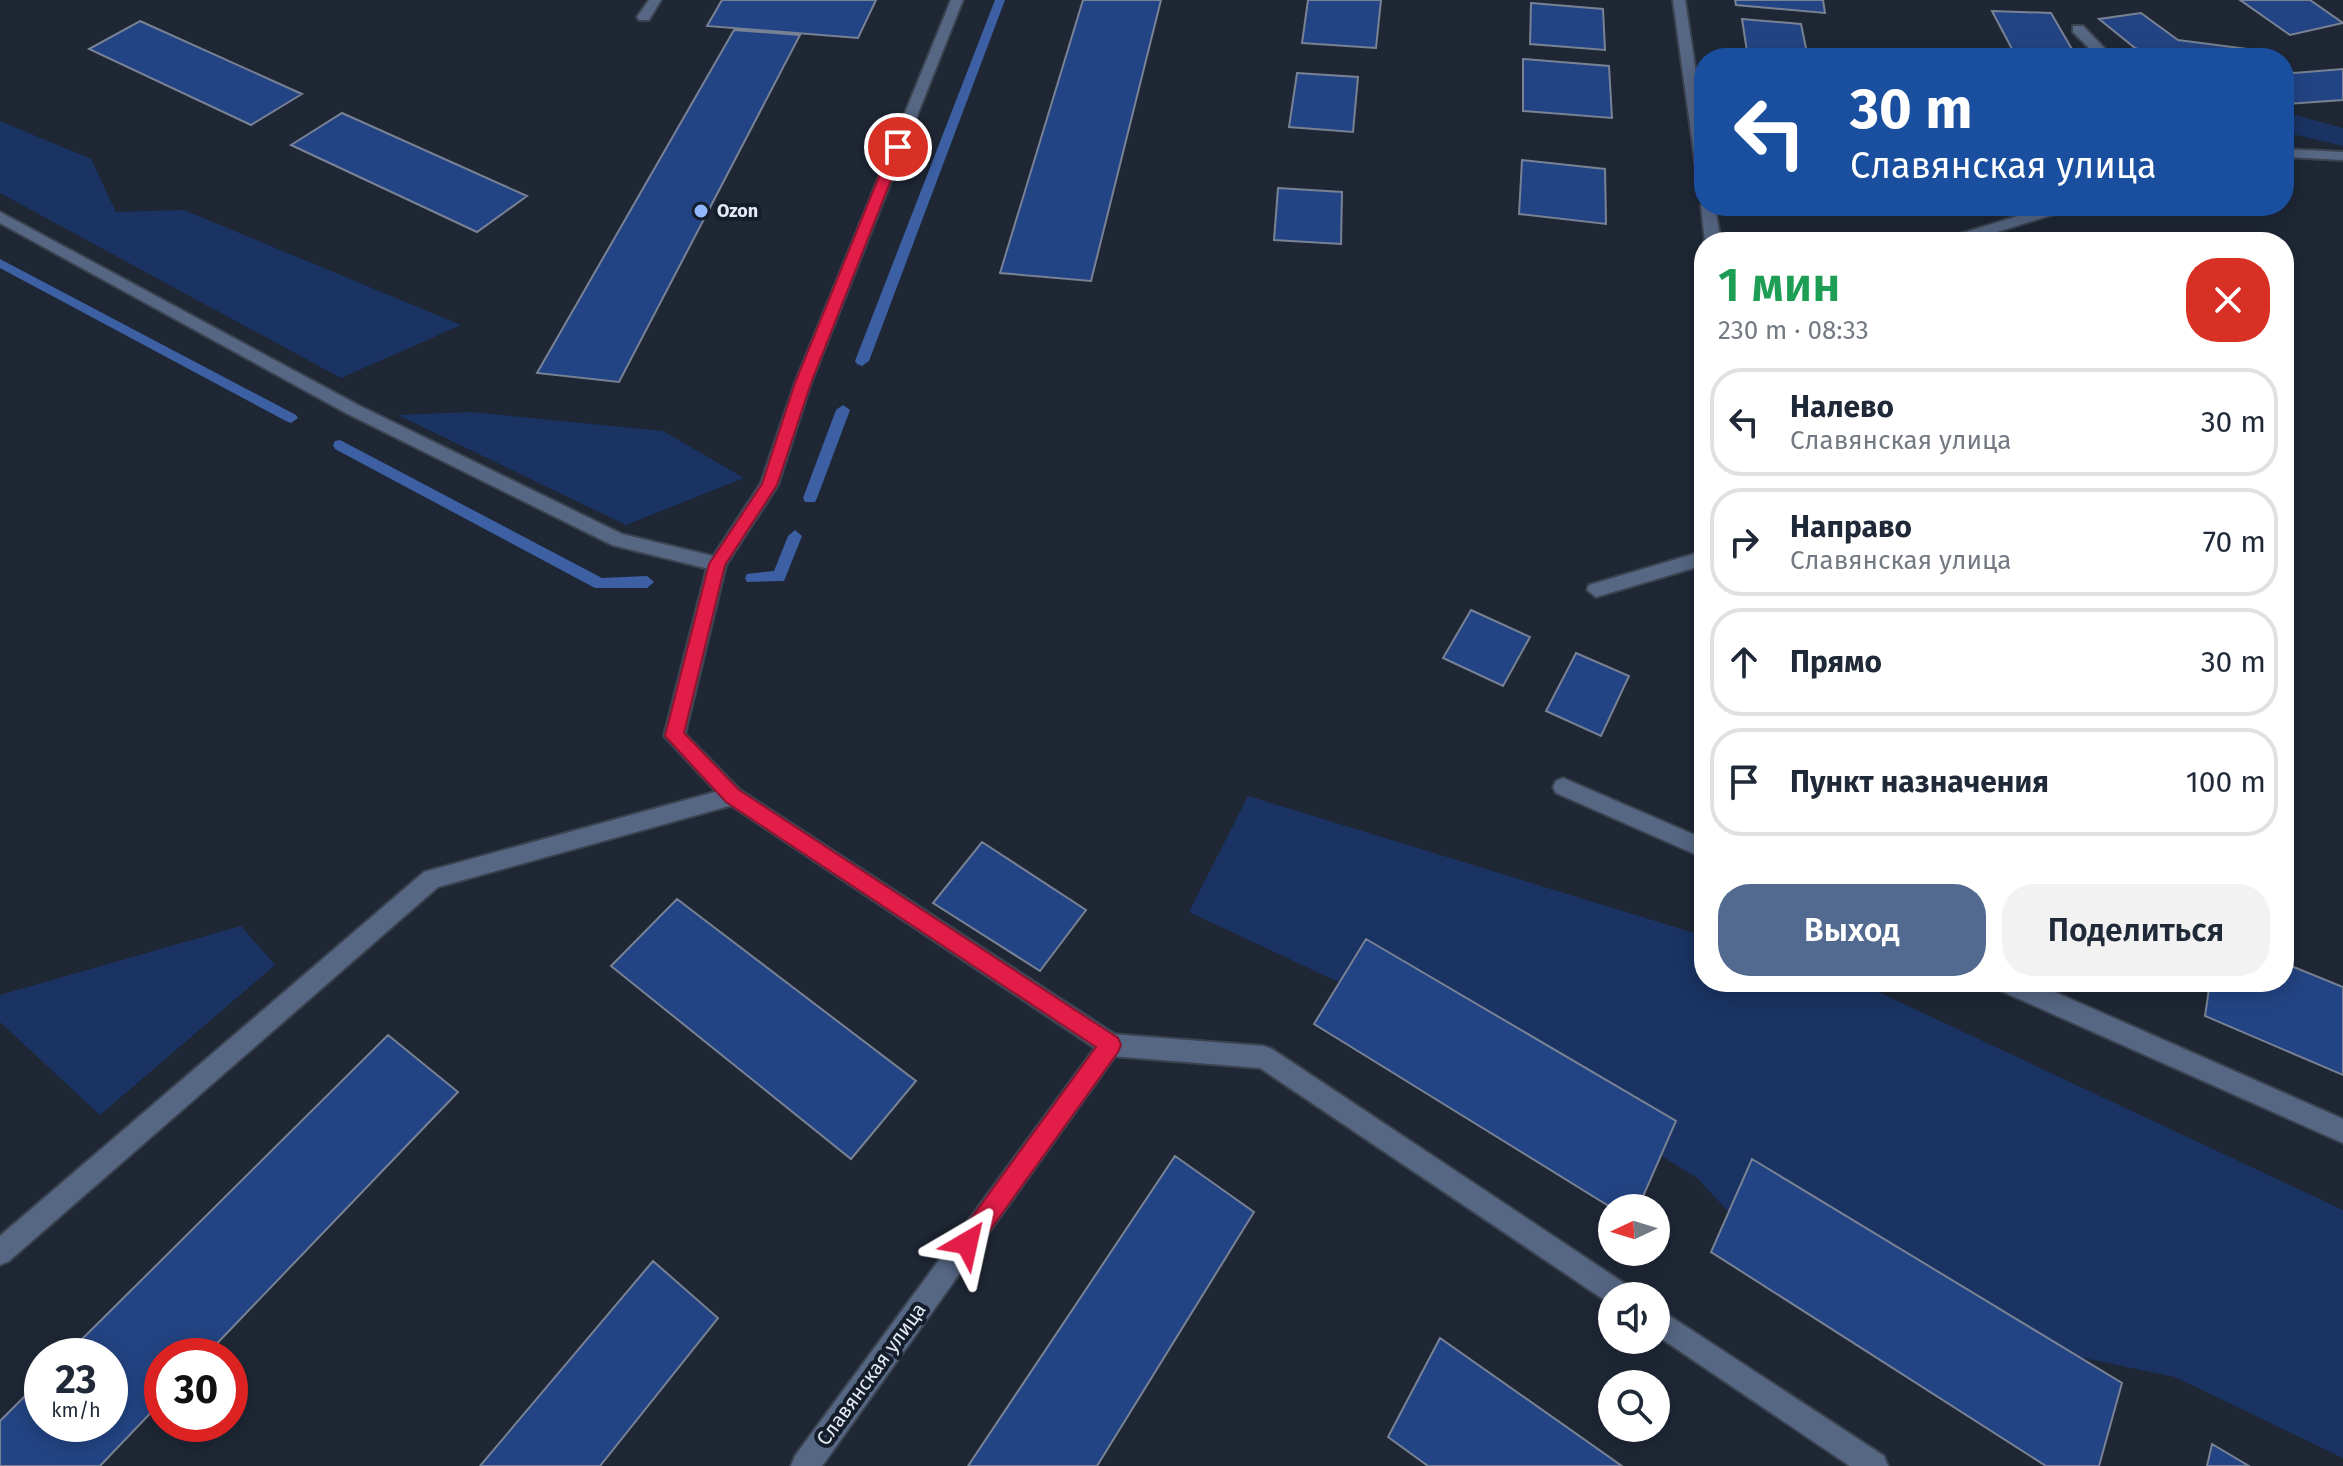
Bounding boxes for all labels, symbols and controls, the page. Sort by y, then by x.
text: 30 m [1850,76,1972,143]
icon: left [1718,80,1822,184]
pin [864,113,932,181]
icon: arrive [876,125,920,169]
text: Славянская улица [1850,144,2157,188]
place label: Ozon [717,200,758,222]
marker: Ozon [692,202,710,220]
text: 1 мин [1718,256,1841,314]
button: close [2186,258,2270,342]
text: 230 m · 08:33 [1718,315,1869,346]
text: Налево [1790,389,1894,425]
icon: left [1722,400,1766,444]
text: 30 m [2201,404,2266,440]
text: Славянская улица [1790,425,2011,456]
text: Направо [1790,509,1912,545]
icon: right [1722,520,1766,564]
text: 70 m [2203,524,2266,560]
text: Славянская улица [1790,545,2011,576]
icon: ahead [1722,640,1766,684]
text: Прямо [1790,644,1882,680]
text: 30 m [2201,644,2266,680]
icon: arrive [1722,760,1766,804]
text: Пункт назначения [1790,764,2049,800]
text: 100 m [2186,764,2266,800]
button: Выход [1718,884,1986,976]
button: Поделиться [2002,884,2270,976]
north arrow [1598,1194,1670,1266]
map controls [1598,1194,1670,1442]
position arrow [925,1201,1009,1285]
button: sound [1598,1282,1670,1354]
street label: Славянская улица [811,1298,931,1450]
speed limit sign: 30 [144,1338,248,1442]
text: 23 [55,1356,97,1404]
button: search [1598,1370,1670,1442]
text: km/h [51,1398,101,1422]

